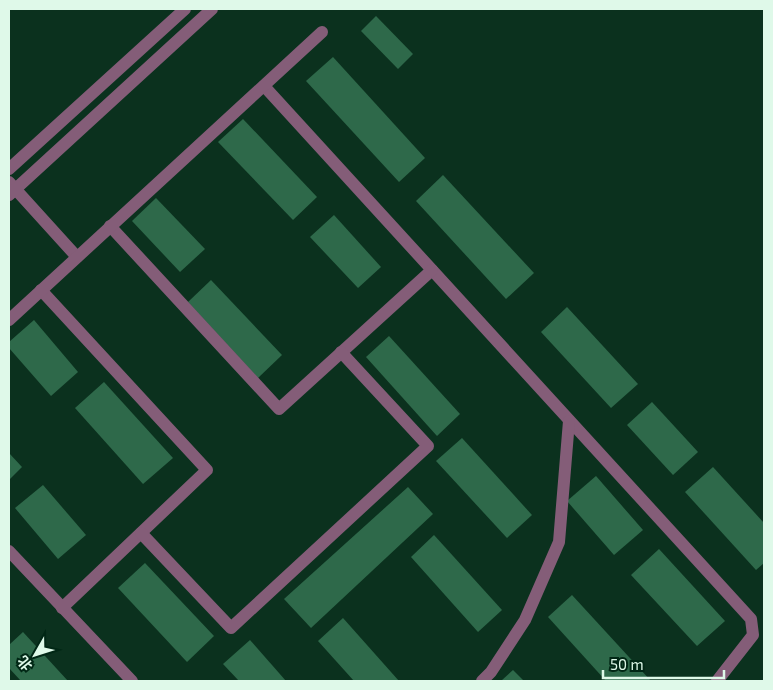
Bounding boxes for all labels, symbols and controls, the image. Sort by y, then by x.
north arrow [10,630,60,680]
scale bar [603,648,724,680]
text: 北 [13,653,36,674]
text: 50 m [610,655,644,673]

